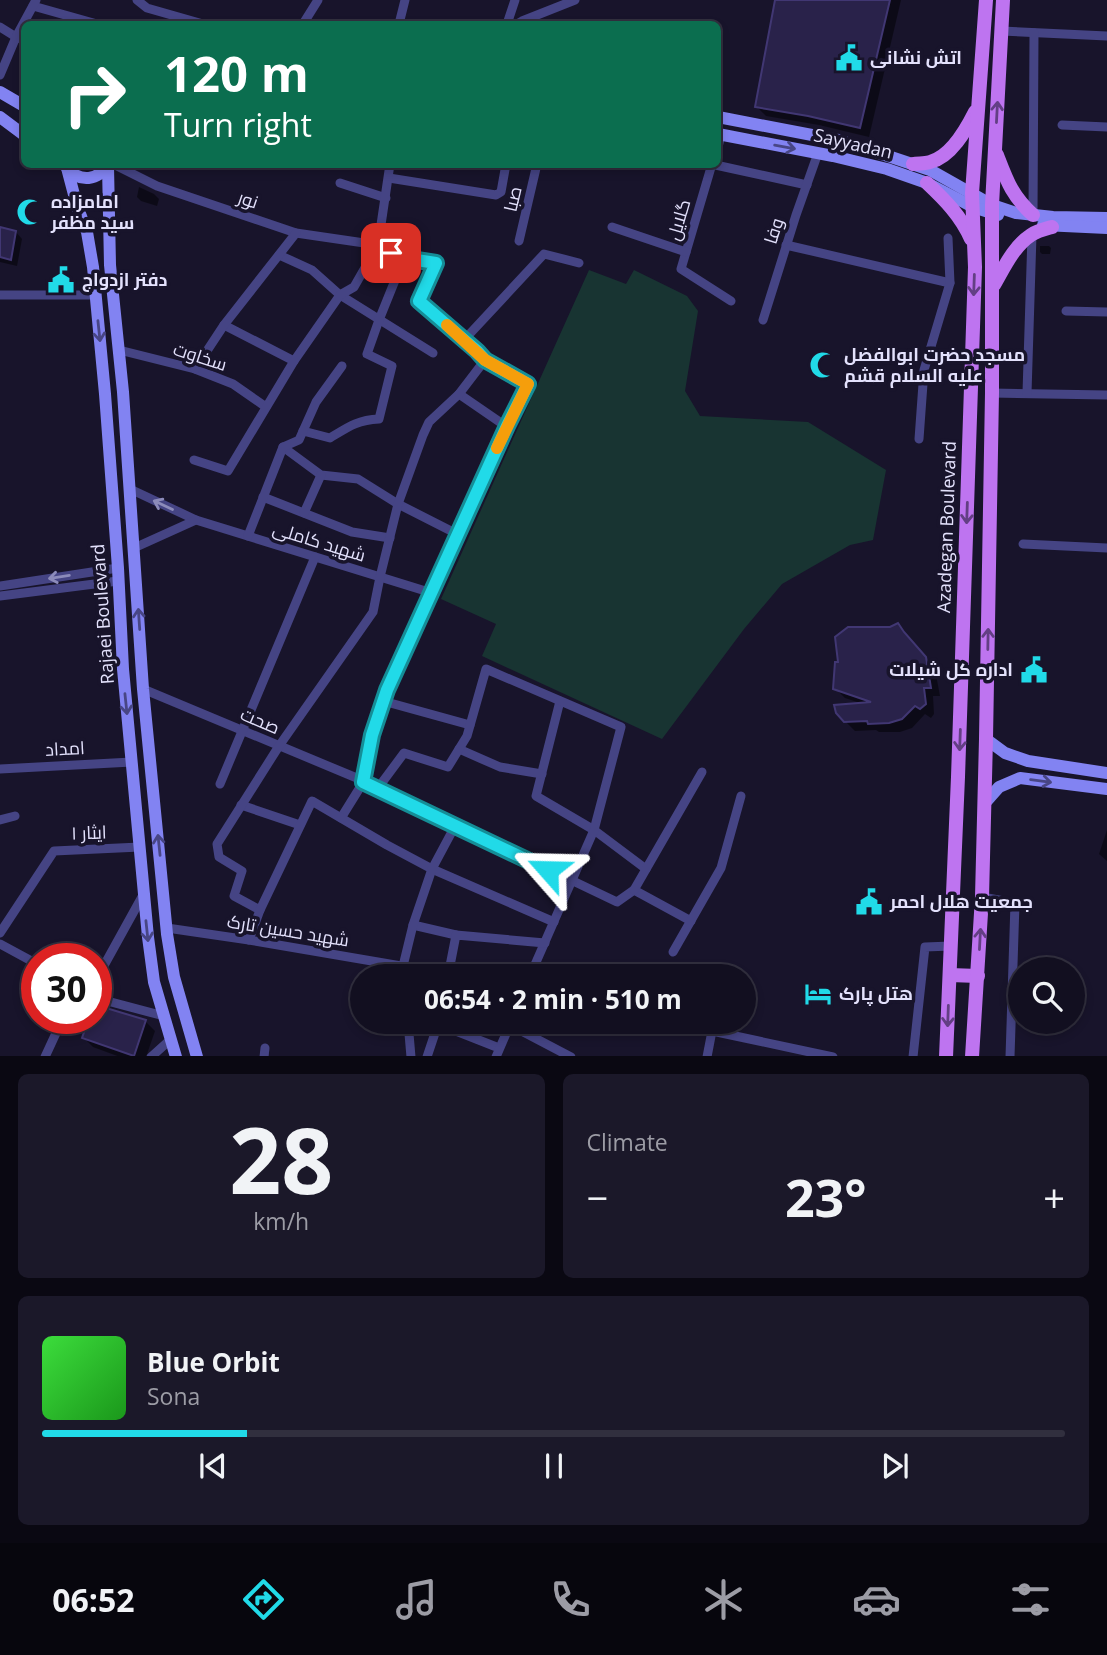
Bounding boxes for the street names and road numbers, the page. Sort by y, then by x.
street label: Sayyadan [812,122,895,164]
street label: نور [234,184,262,214]
street label: صبا [497,184,527,214]
street label: گلایل [661,196,695,243]
street label: وفا [758,215,788,247]
street label: سخاوت [170,336,230,376]
street label: Azadegan Boulevard [931,441,961,613]
street label: شهید کاملی [270,516,369,567]
street label: Rajaei Boulevard [85,543,119,685]
street label: صحت [237,701,284,739]
street label: امداد [45,735,85,761]
street label: ایثار ۱ [71,819,107,845]
street label: شهید حسین تارک [225,909,351,952]

